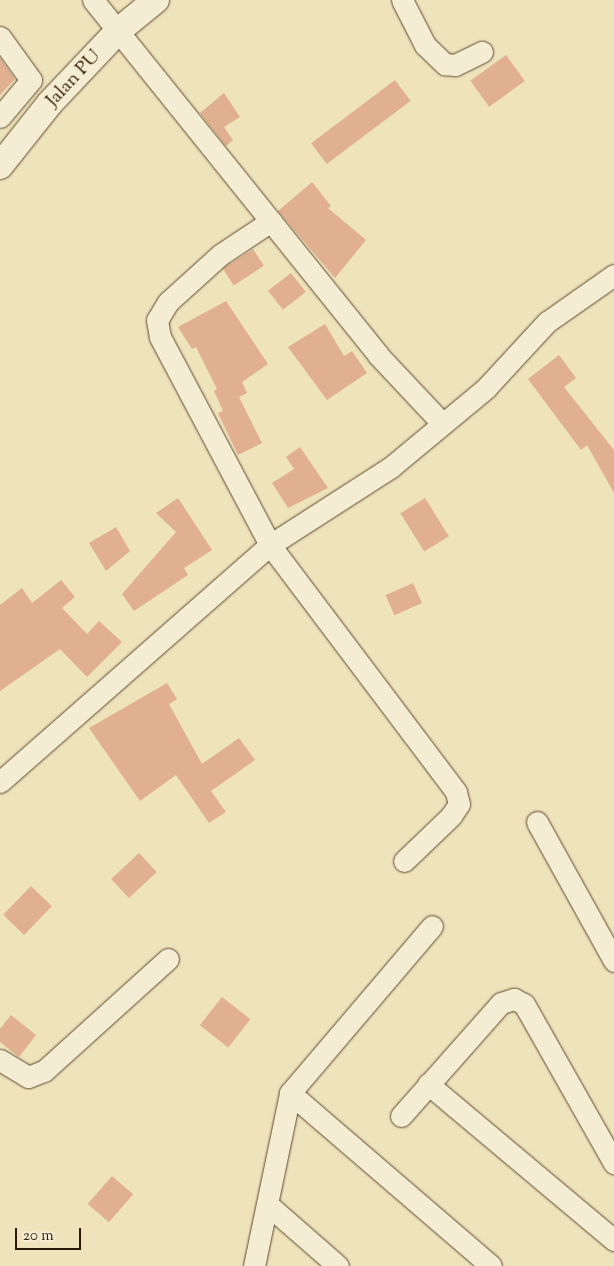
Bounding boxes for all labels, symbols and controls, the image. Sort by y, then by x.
street label: Jalan PU [42,46,106,112]
scale bar [18,1218,84,1250]
text: 20 m [23,1226,54,1247]

